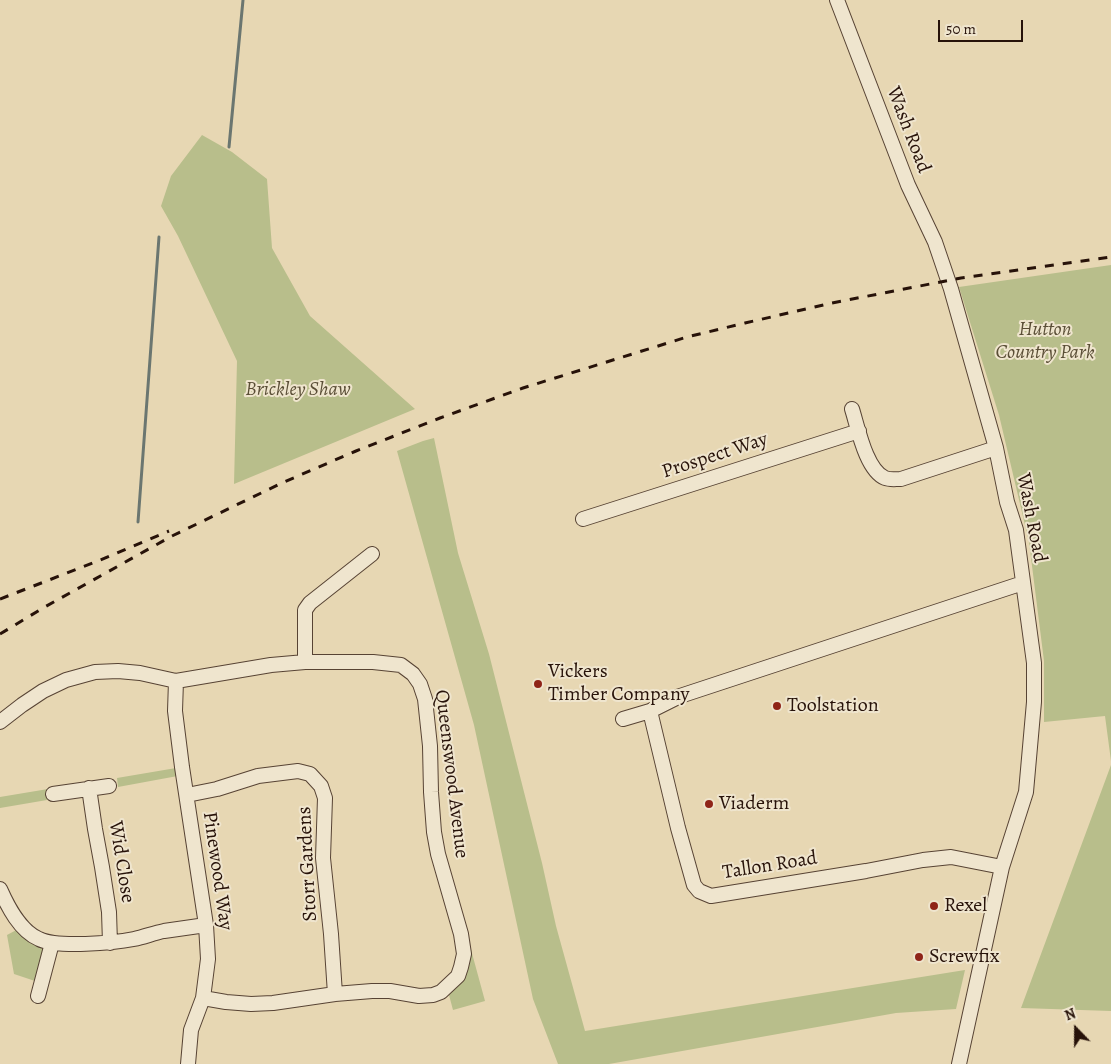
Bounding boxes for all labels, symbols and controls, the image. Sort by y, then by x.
scale bar [941,10,1026,42]
text: 50 m [946,19,976,39]
street label: Wash Road [881,83,935,177]
park label: Hutton Country Park [995,318,1095,365]
park label: Brickley Shaw [245,378,351,402]
street label: Prospect Way [659,428,771,484]
street label: Wash Road [1011,471,1051,565]
place label: Vickers Timber Company [548,660,689,707]
marker: Vickers Timber Company [532,678,544,690]
street label: Queenswood Avenue [429,688,473,860]
place label: Toolstation [787,694,879,718]
marker: Toolstation [771,700,783,712]
place label: Viaderm [719,792,789,816]
marker: Viaderm [703,798,715,810]
street label: Storr Gardens [293,806,323,922]
street label: Pinewood Way [197,810,237,932]
street label: Wid Close [103,819,139,905]
street label: Tallon Road [721,847,819,885]
place label: Rexel [944,894,987,918]
marker: Rexel [928,900,940,912]
place label: Screwfix [929,945,999,969]
marker: Screwfix [913,951,925,963]
north arrow [1051,1004,1101,1054]
text: N [1062,1004,1078,1025]

